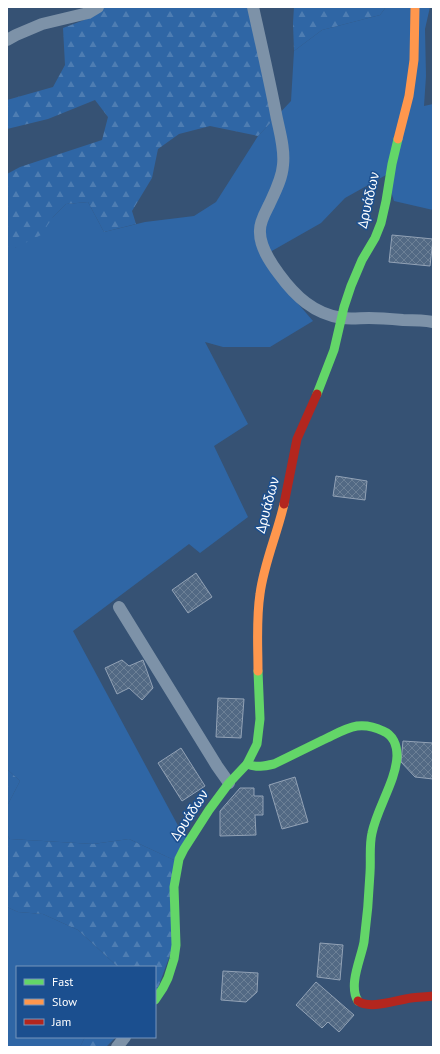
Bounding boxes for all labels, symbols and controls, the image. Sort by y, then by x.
street label: Δρυάδων [353,170,383,230]
street label: Δρυάδων [251,475,283,535]
street label: Δρυάδων [166,786,212,844]
legend [16,966,156,1038]
text: Fast [52,974,73,989]
text: Slow [52,994,77,1009]
text: Jam [51,1014,71,1029]

